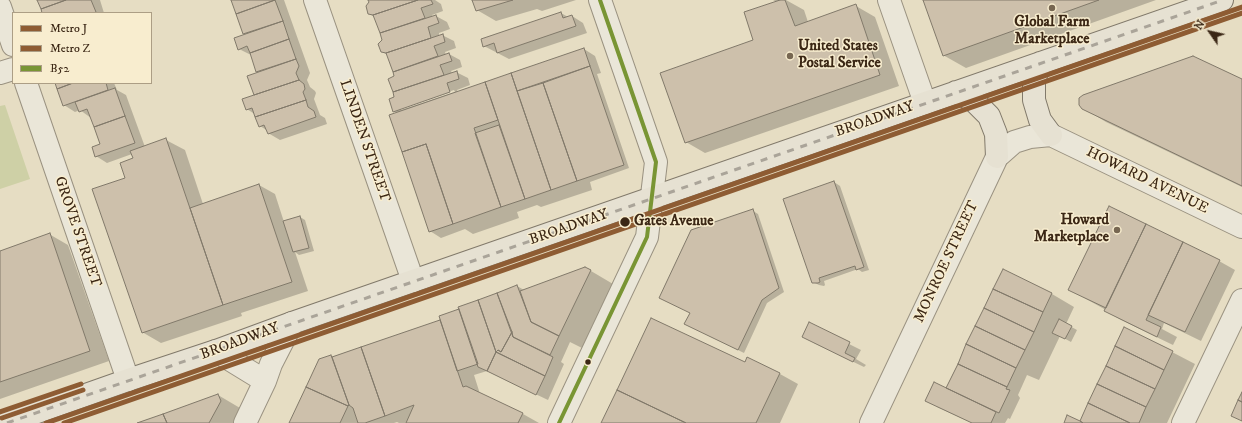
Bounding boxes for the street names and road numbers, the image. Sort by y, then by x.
street label: LINDEN STREET [335,77,393,205]
street label: BROADWAY [833,98,917,142]
street label: HOWARD AVENUE [1083,144,1211,218]
street label: GROVE STREET [50,174,104,290]
street label: MONROE STREET [911,198,983,326]
street label: BROADWAY [527,206,611,250]
street label: BROADWAY [198,319,282,365]

